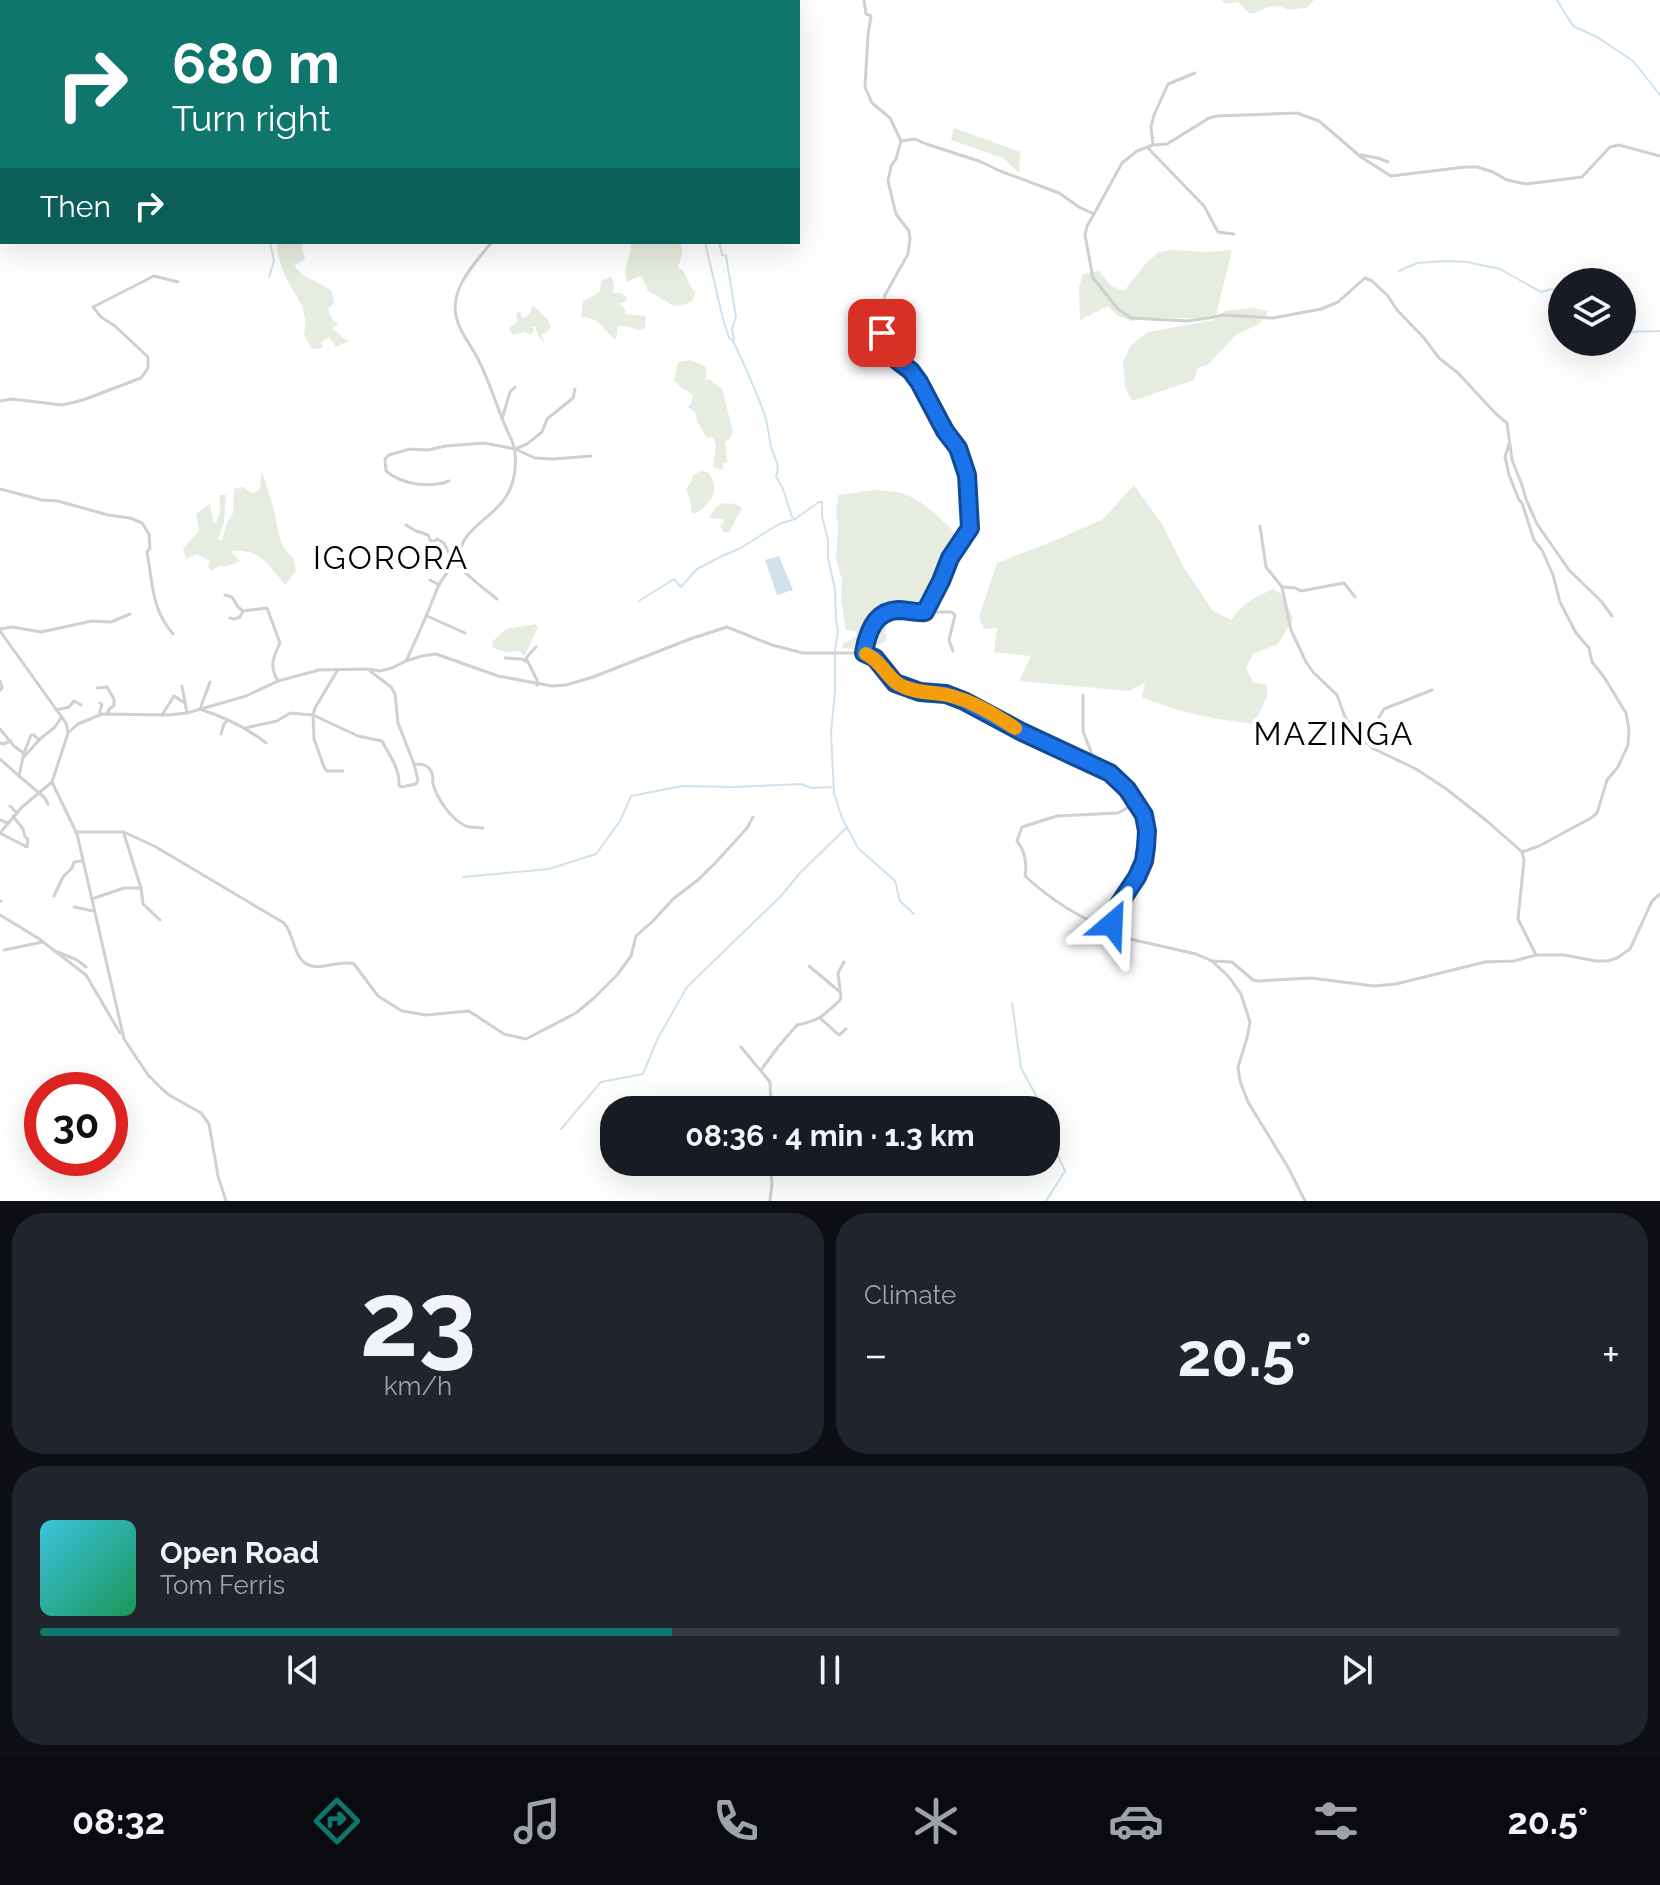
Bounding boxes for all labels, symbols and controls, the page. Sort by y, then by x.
text: 680 m [172,30,340,96]
icon: right [40,32,144,136]
text: Turn right [172,97,331,139]
icon: right [127,184,171,228]
text: Then [40,189,111,224]
map controls [1548,268,1636,356]
button: layers [1548,268,1636,356]
pin [848,299,916,367]
icon: arrive [860,311,904,355]
district label: IGORORA [313,539,469,576]
district label: MAZINGA [1253,715,1415,752]
position arrow [1070,882,1154,966]
speed limit sign: 30 [24,1072,128,1176]
text: 08:36 · 4 min · 1.3 km [685,1118,975,1153]
text: 23 [360,1258,476,1380]
text: Climate [864,1280,956,1310]
text: 20.5° [1177,1320,1312,1390]
text: − [864,1329,888,1380]
text: + [1602,1329,1620,1380]
text: km/h [384,1371,452,1401]
text: Open Road [160,1535,319,1570]
text: Tom Ferris [160,1570,285,1600]
icon: previous [281,1648,325,1692]
icon: pause [808,1648,852,1692]
icon: next [1335,1648,1379,1692]
icon: directions [309,1793,365,1849]
icon: music [509,1793,565,1849]
icon: phone [708,1793,764,1849]
icon: climate [908,1793,964,1849]
icon: car [1108,1793,1164,1849]
icon: filters [1308,1793,1364,1849]
text: 08:32 [72,1800,165,1842]
text: 20.5° [1507,1800,1588,1842]

